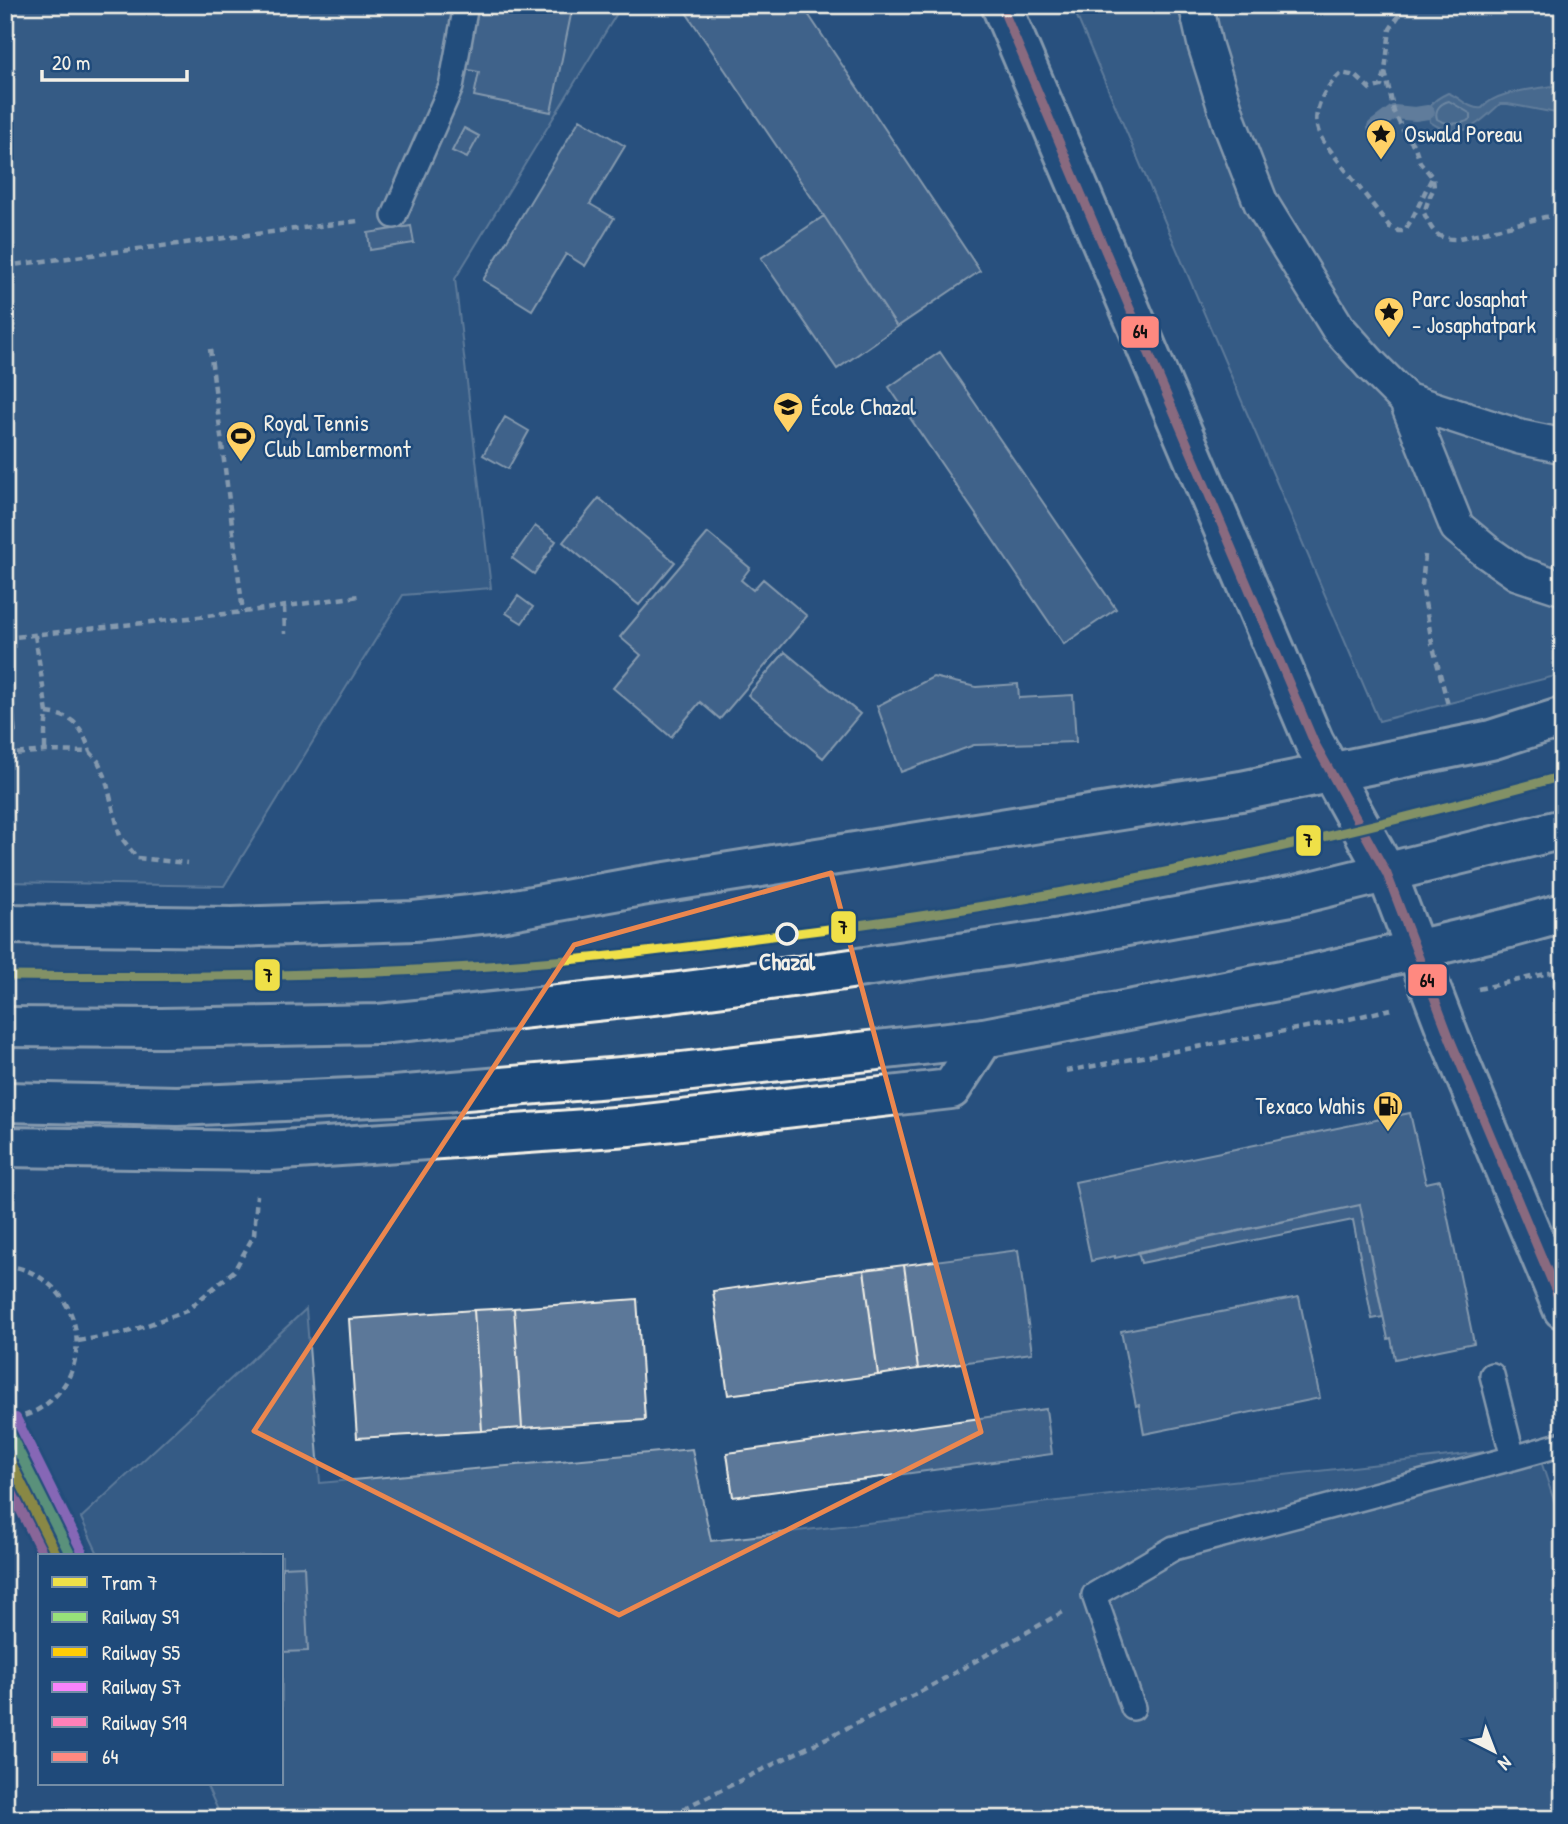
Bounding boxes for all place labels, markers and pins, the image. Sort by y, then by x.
place icon: Oswald Poreau [1364,117,1398,161]
place label: Oswald Poreau [1404,118,1522,149]
place label: Parc Josaphat - Josaphatpark [1412,283,1536,340]
place icon: Parc Josaphat - Josaphatpark [1372,295,1406,339]
school or university icon: École Chazal [771,390,805,434]
place label: École Chazal [811,391,917,422]
place label: Royal Tennis Club Lambermont [264,407,412,464]
sports icon: Royal Tennis Club Lambermont [224,419,258,463]
marker: Chazal [776,923,798,945]
place label: Chazal [759,946,816,977]
fuel station icon: Texaco Wahis [1371,1089,1405,1133]
place label: Texaco Wahis [1255,1090,1365,1121]

